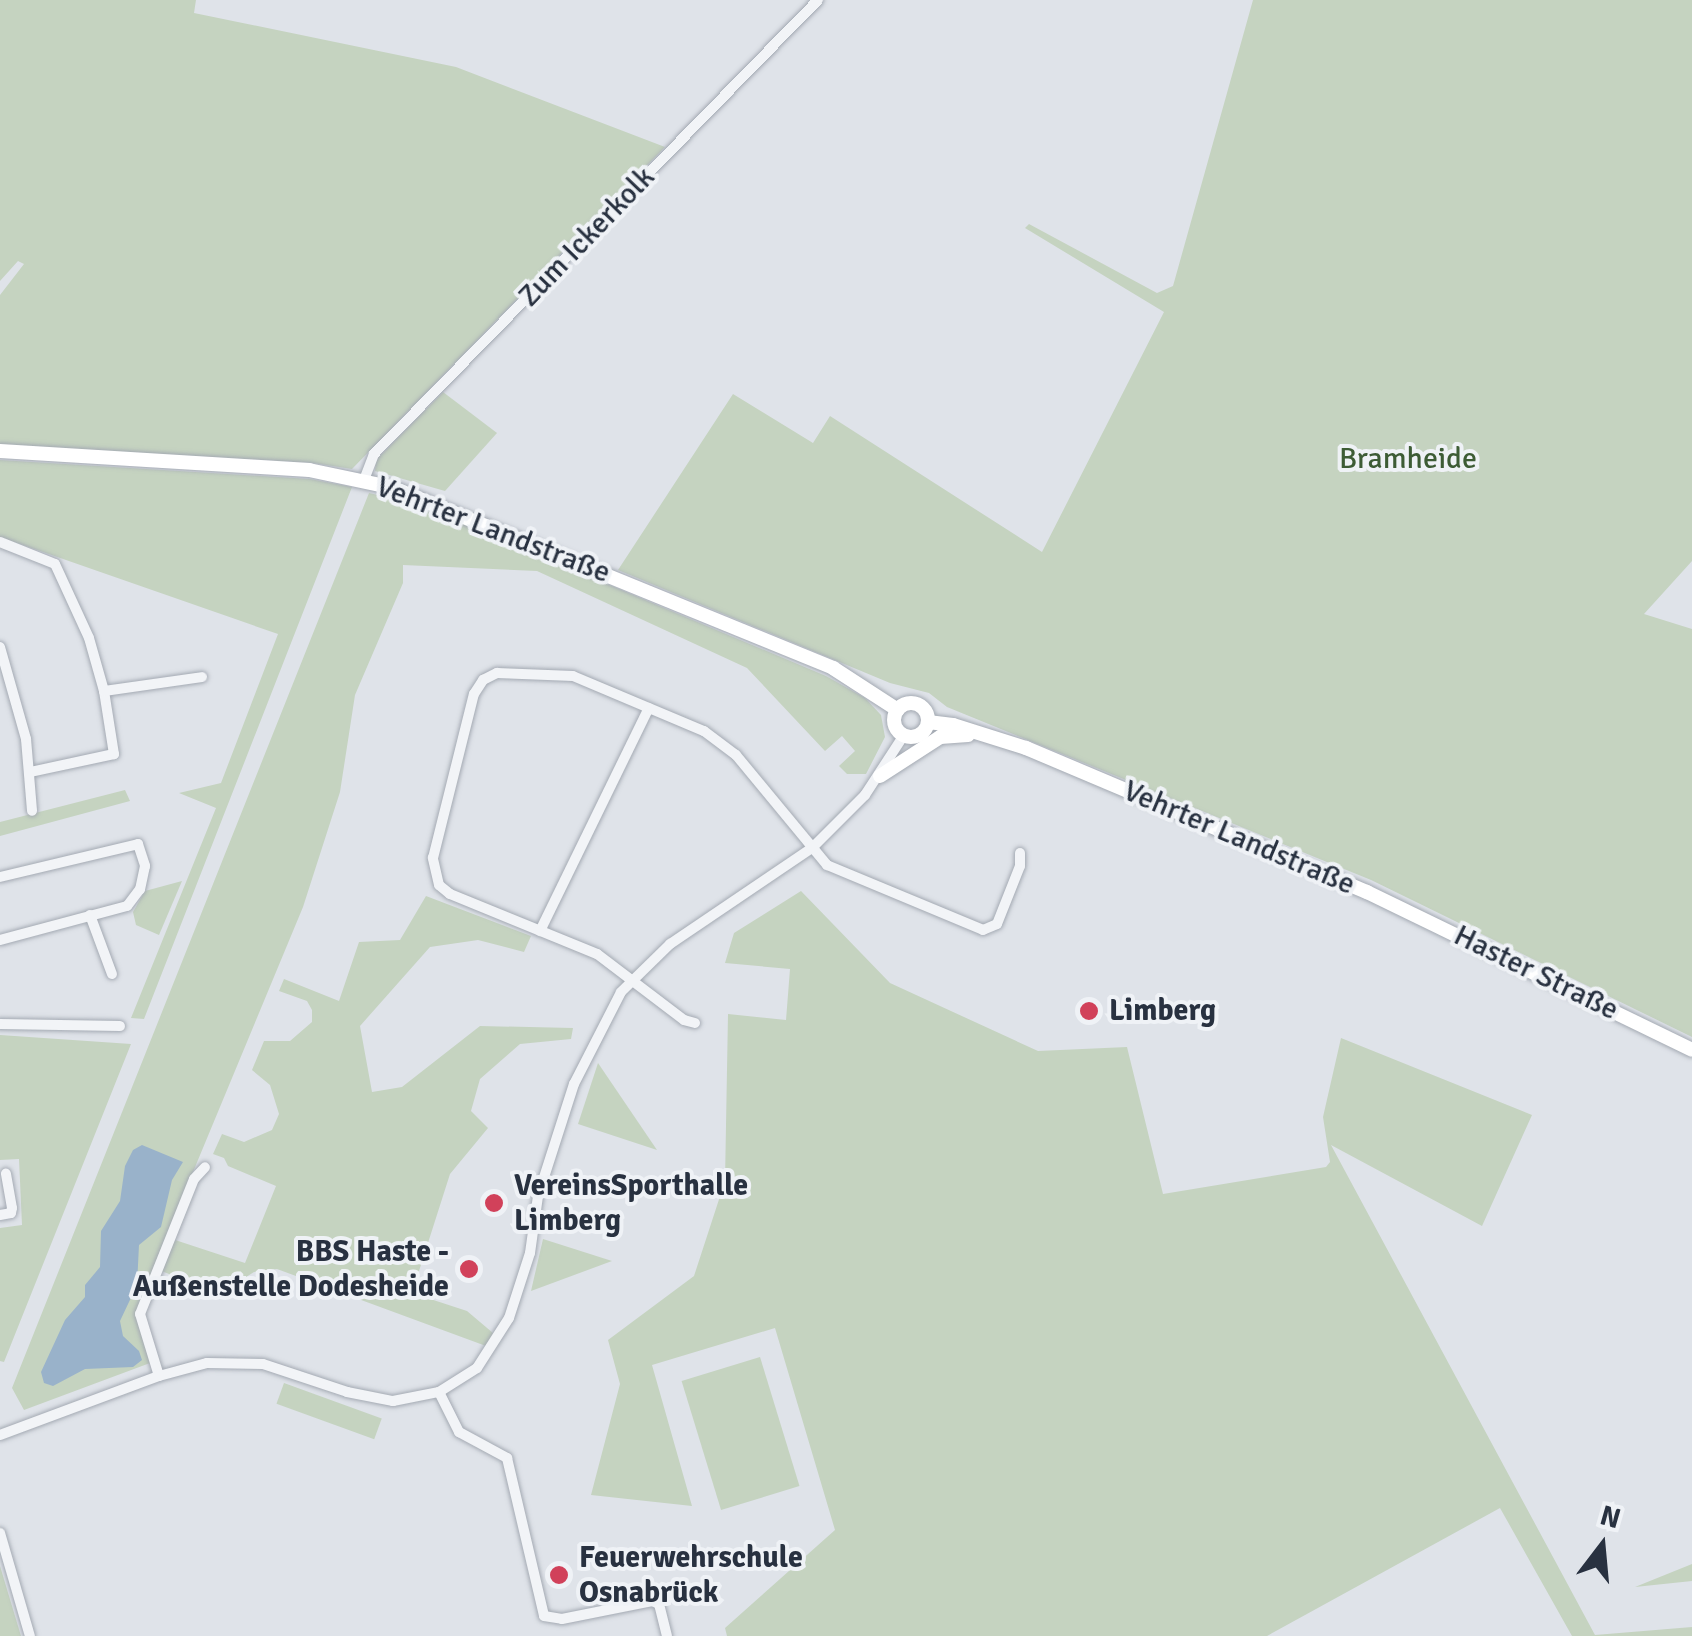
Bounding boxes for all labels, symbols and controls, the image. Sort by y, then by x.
street label: Zum Ickerkolk [511,160,663,314]
park label: Bramheide [1339,441,1477,477]
street label: Vehrter Landstraße [371,469,615,591]
street label: Vehrter Landstraße [1118,773,1360,903]
street label: Haster Straße [1448,918,1624,1028]
place label: Limberg [1109,993,1216,1029]
marker: Limberg [1078,1000,1100,1022]
place label: VereinsSporthalle Limberg [514,1168,748,1238]
marker: VereinsSporthalle Limberg [483,1192,505,1214]
place label: BBS Haste - Außenstelle Dodesheide [133,1234,449,1304]
marker: BBS Haste - Außenstelle Dodesheide [458,1258,480,1280]
north arrow [1552,1496,1652,1596]
text: N [1596,1498,1624,1536]
place label: Feuerwehrschule Osnabrück [579,1540,803,1610]
marker: Feuerwehrschule Osnabrück [548,1564,570,1586]

